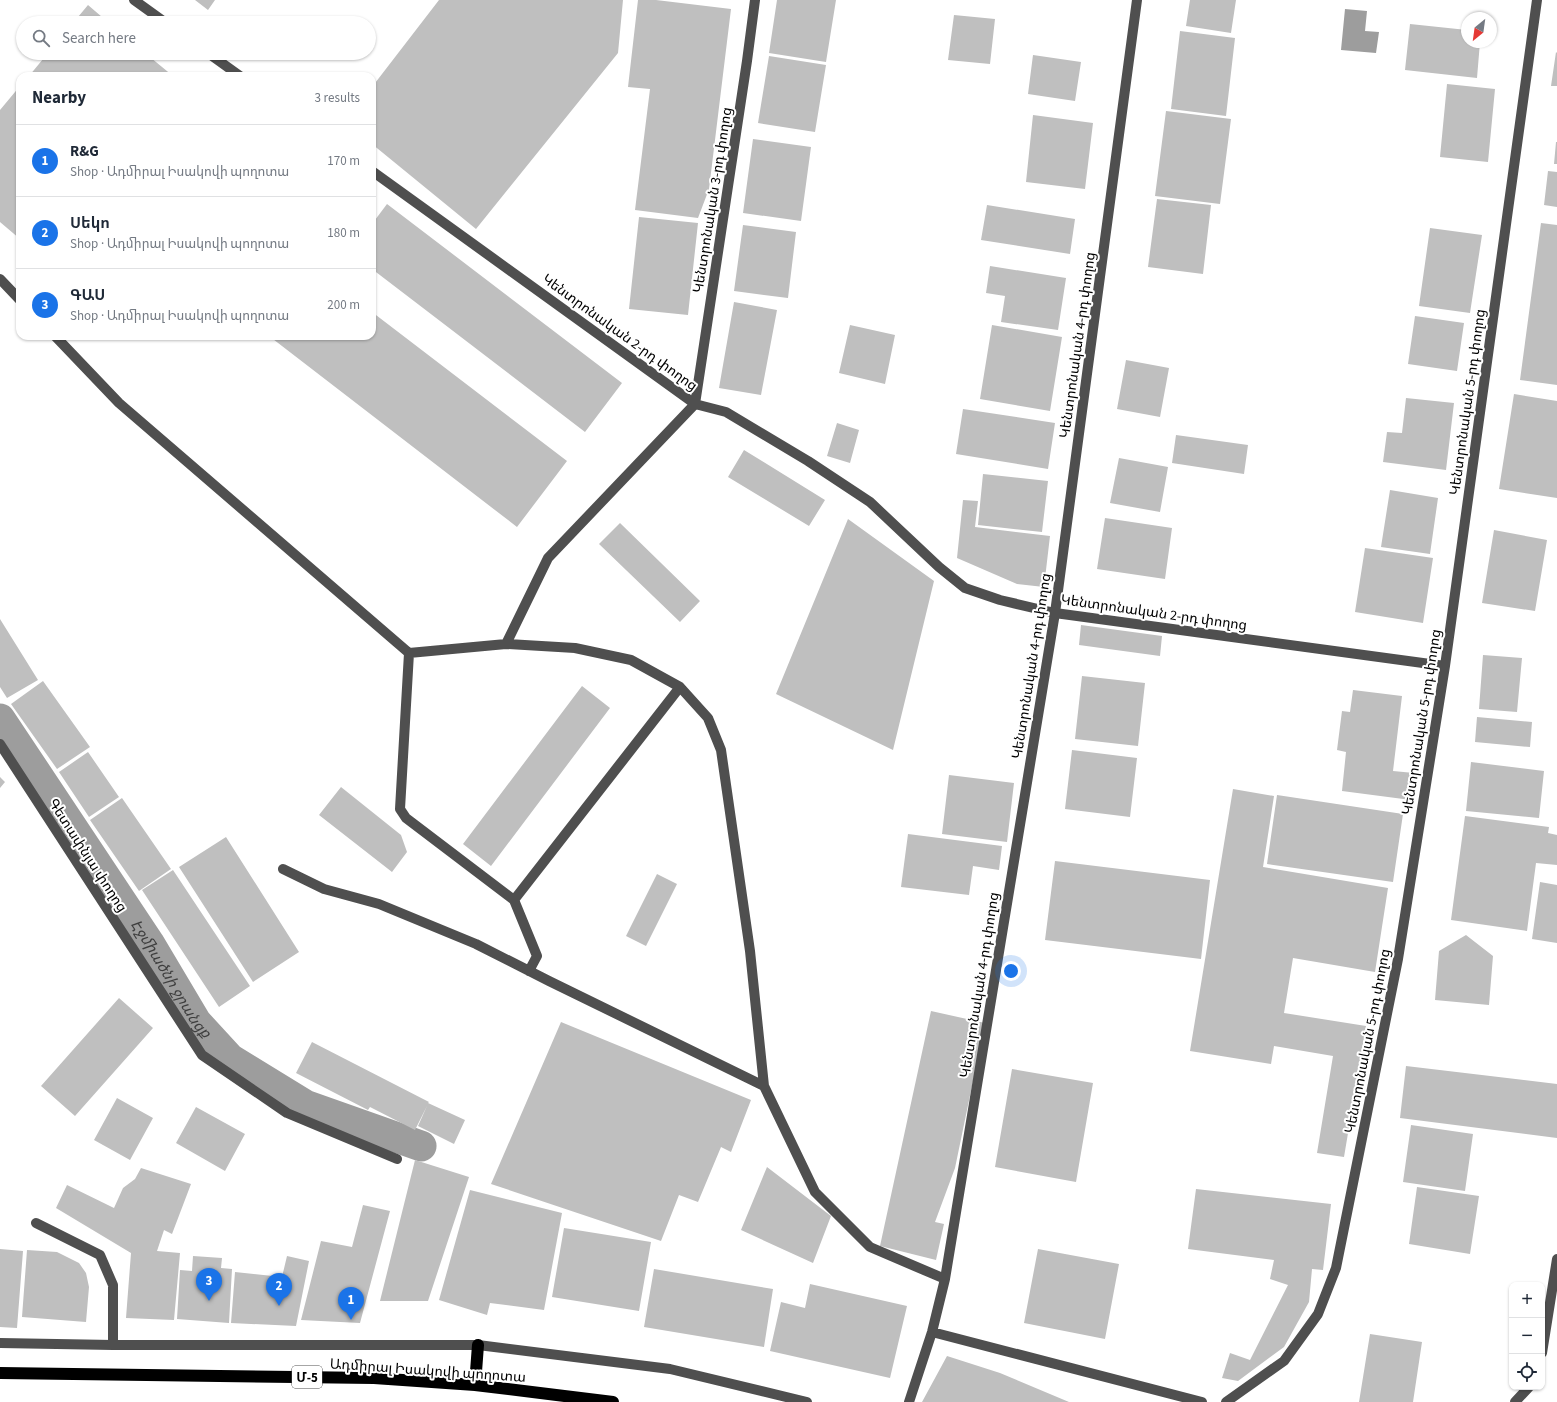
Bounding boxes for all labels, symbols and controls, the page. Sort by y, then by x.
north arrow [1461,12,1497,48]
search box [16,16,376,60]
icon: search [30,27,52,49]
text: Search here [62,28,136,49]
text: Nearby [32,86,86,110]
text: 3 results [315,89,360,107]
street label: Կենտրոնական 3-րդ փողոց [688,106,738,294]
text: R&G [70,141,99,162]
text: 1 [42,152,48,170]
text: 170 m [327,152,360,170]
text: Shop · Ադմիրալ Իսակովի պողոտա [70,163,289,181]
text: Սեկո [70,213,110,234]
text: 2 [42,224,48,242]
text: 180 m [327,224,360,242]
text: Shop · Ադմիրալ Իսակովի պողոտա [70,235,289,253]
street label: Կենտրոնական 4-րդ փողոց [1055,251,1101,439]
street label: Կենտրոնական 2-րդ փողոց [538,270,701,396]
text: ԳԱՍ [70,285,105,306]
text: 3 [42,296,48,314]
text: 200 m [327,296,360,314]
text: Shop · Ադմիրալ Իսակովի պողոտա [70,307,289,325]
street label: Կենտրոնական 5-րդ փողոց [1445,308,1491,496]
street label: Կենտրոնական 4-րդ փողոց [1007,572,1057,760]
street label: Կենտրոնական 2-րդ փողոց [1060,590,1248,636]
street label: Կենտրոնական 5-րդ փողոց [1397,628,1447,816]
street label: Գետափնյա փողոց [43,795,131,916]
street label: Կենտրոնական 4-րդ փողոց [955,891,1005,1079]
water label: Էջմիածնի ջրանցք [125,916,216,1044]
street label: Կենտրոնական 5-րդ փողոց [1340,947,1396,1135]
your location [1001,961,1021,981]
pin: 3 [196,1268,222,1301]
pin: 2 [266,1273,292,1306]
map controls [1509,1282,1545,1390]
button: + [1509,1282,1545,1318]
pin: 1 [338,1287,364,1320]
button: − [1509,1318,1545,1354]
street label: Ադմիրալ Իսակովի պողոտա [329,1354,527,1388]
button: locate [1509,1354,1545,1390]
road number: Մ-5 [292,1366,322,1388]

